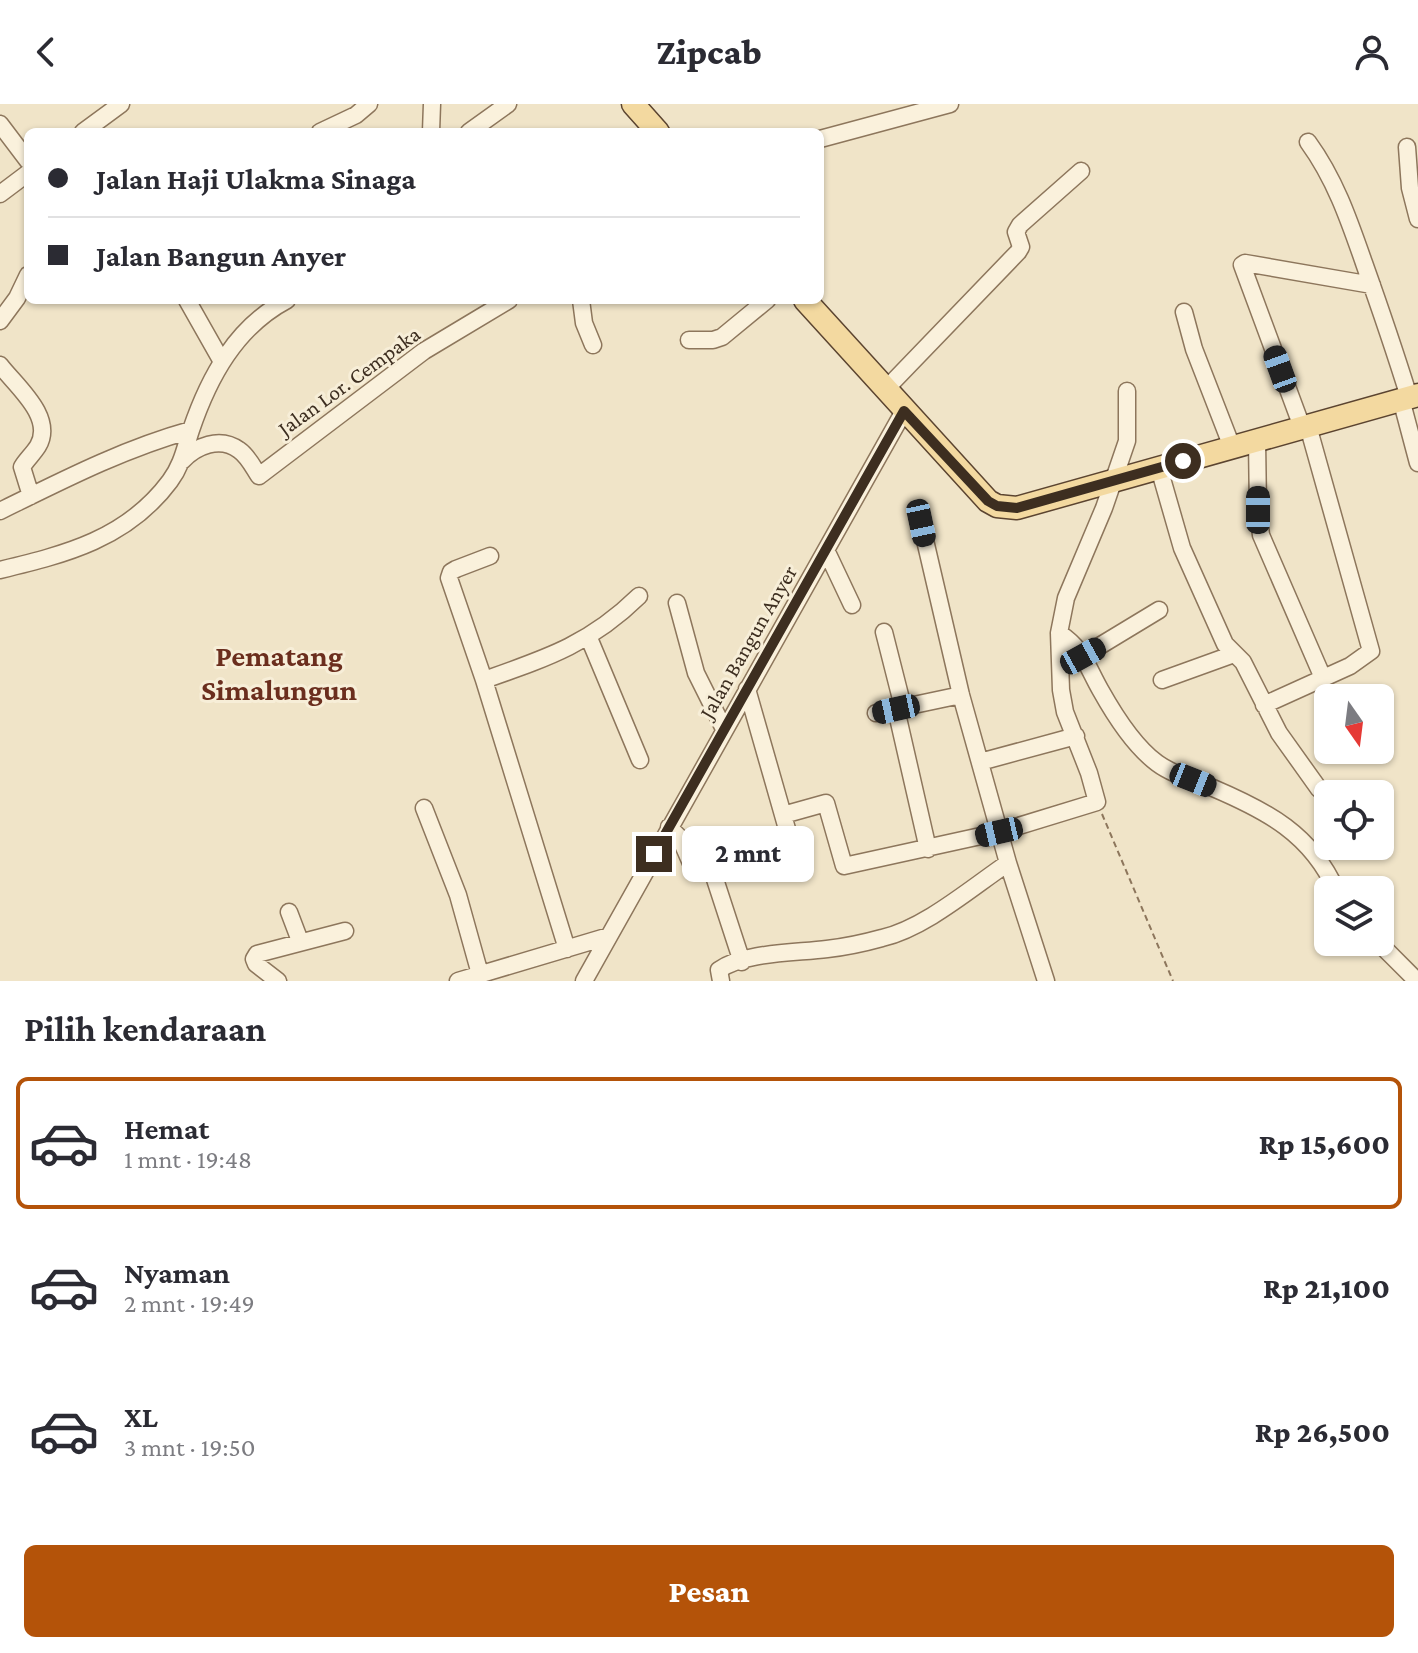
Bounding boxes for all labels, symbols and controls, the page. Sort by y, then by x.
icon: back [24,30,68,74]
icon: person [1350,30,1394,74]
text: Zipcab [656,32,762,72]
text: Jalan Haji Ulakma Sinaga [96,162,416,195]
text: Jalan Bangun Anyer [96,239,346,272]
street label: Jalan Lor. Cempaka [271,321,425,442]
car [1261,342,1299,396]
route start [1165,443,1201,479]
car [1246,486,1270,534]
car [904,497,938,549]
street label: Jalan Bangun Anyer [693,561,802,725]
car [1056,634,1110,678]
district label: Pematang Simalungun [201,639,357,706]
north arrow [1314,684,1394,764]
map controls [1314,684,1394,956]
car [870,692,922,726]
car [1166,760,1220,800]
button: locate [1314,780,1394,860]
car [973,815,1025,849]
callout: 2 mnt [682,826,814,882]
route end [636,836,672,872]
text: 2 mnt [715,839,781,868]
button: layers [1314,876,1394,956]
text: Pilih kendaraan [24,1009,266,1049]
icon: car [28,1107,100,1179]
text: Hemat [124,1112,209,1145]
text: Rp 15,600 [1259,1127,1390,1160]
text: 1 mnt · 19:48 [124,1145,252,1174]
icon: car [28,1251,100,1323]
text: Nyaman [124,1256,230,1289]
text: Rp 21,100 [1263,1271,1390,1304]
text: 2 mnt · 19:49 [124,1289,255,1318]
icon: car [28,1395,100,1467]
text: XL [124,1400,158,1433]
text: Rp 26,500 [1255,1415,1390,1448]
text: 3 mnt · 19:50 [124,1433,255,1462]
button: Pesan [24,1545,1394,1637]

